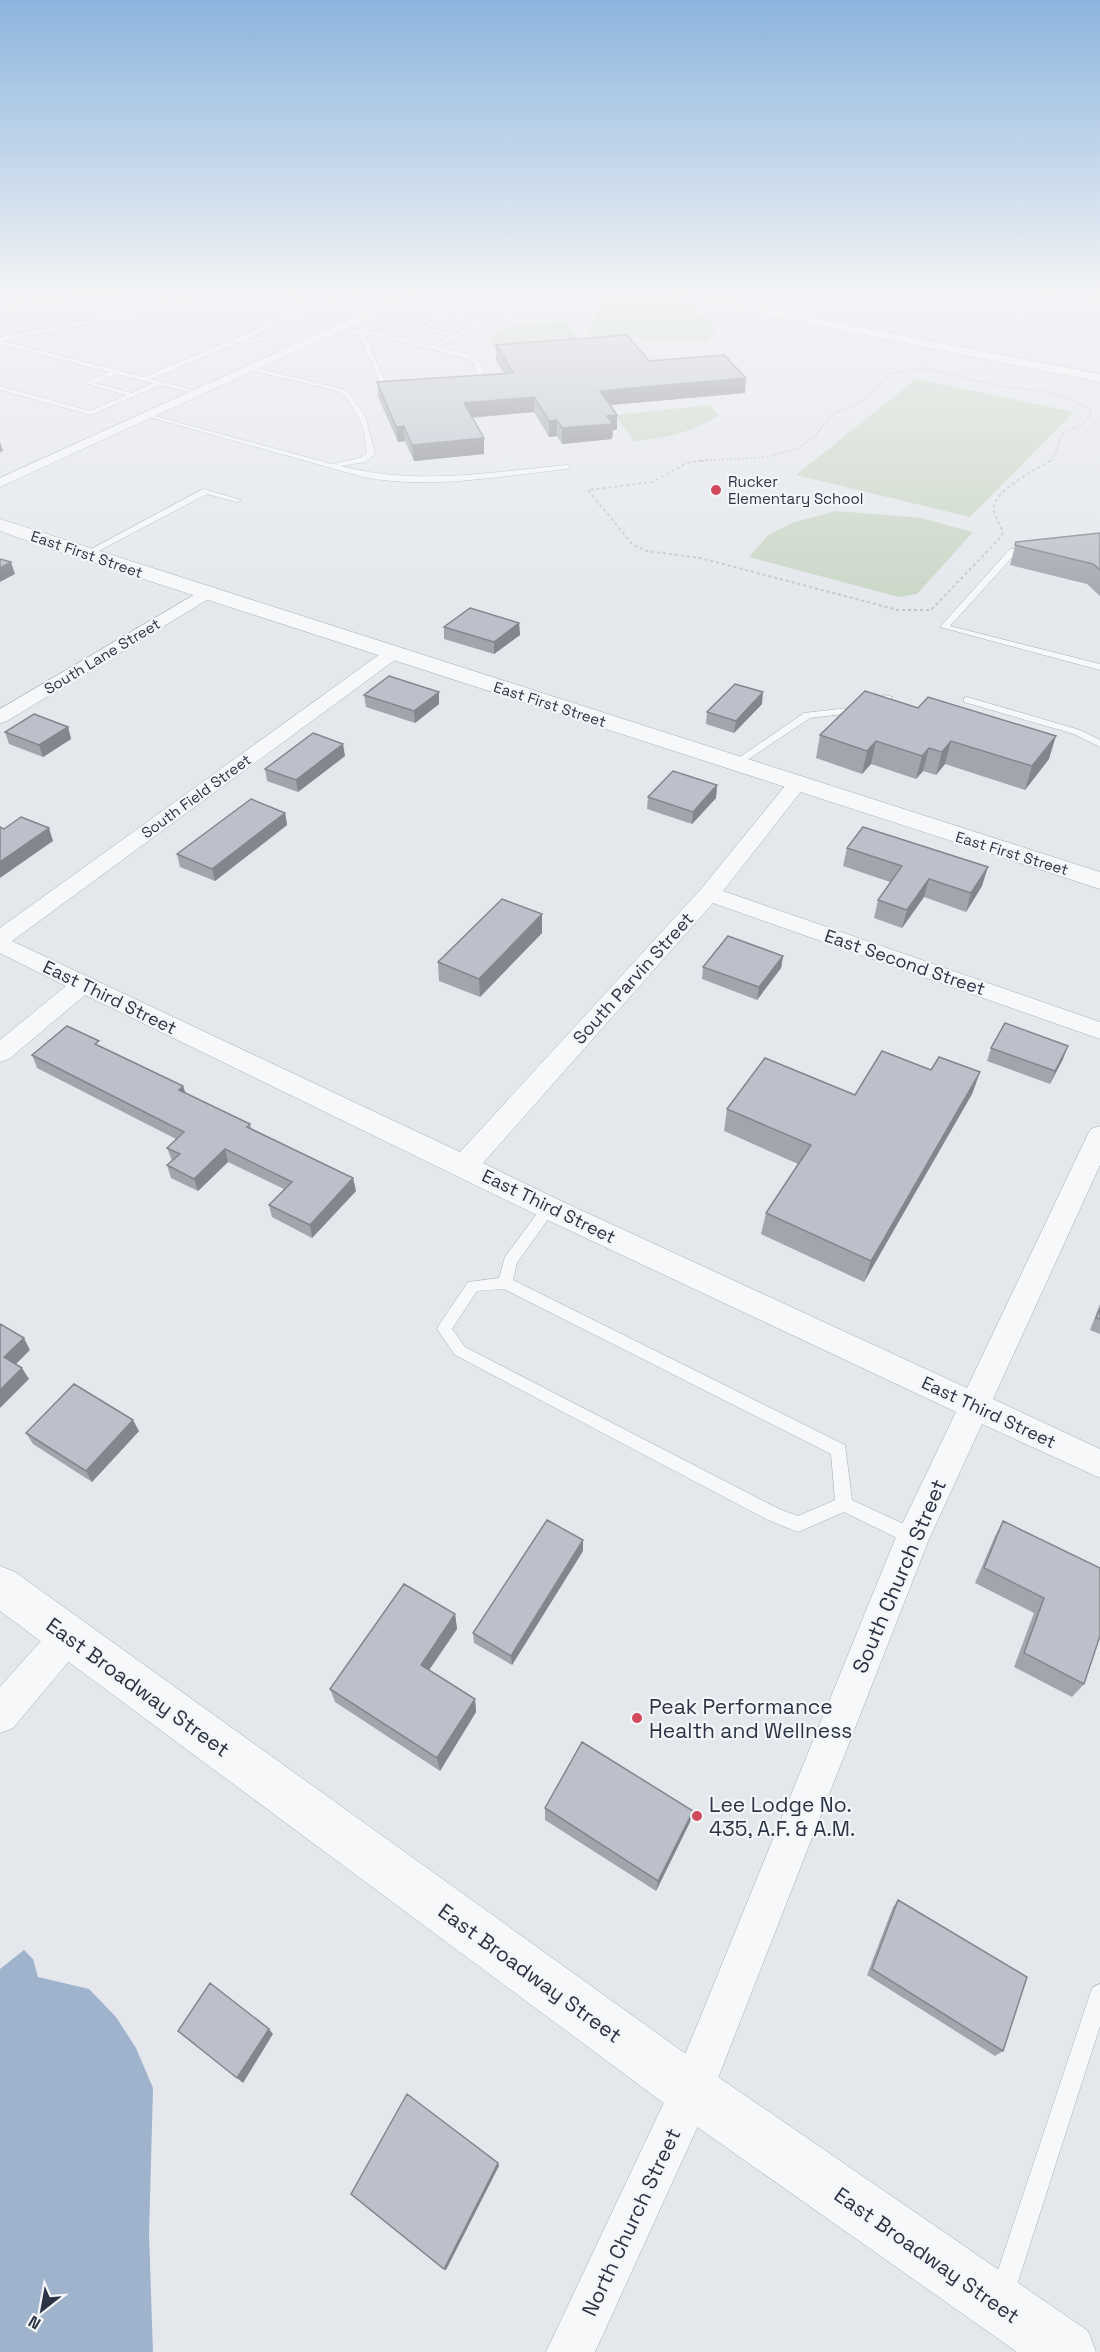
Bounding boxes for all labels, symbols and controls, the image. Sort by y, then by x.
place label: Rucker Elementary School [728,472,864,508]
marker: Rucker Elementary School [709,483,723,497]
street label: East First Street [29,526,146,582]
street label: South Lane Street [40,614,164,698]
street label: East First Street [491,677,609,731]
street label: South Field Street [137,750,255,842]
street label: East First Street [953,827,1071,879]
street label: South Parvin Street [568,907,698,1049]
street label: East Second Street [822,924,988,1000]
street label: East Third Street [39,955,181,1039]
street label: East Third Street [478,1164,620,1248]
street label: East Third Street [918,1371,1060,1453]
street label: South Church Street [846,1475,952,1677]
street label: East Broadway Street [41,1611,235,1763]
place label: Peak Performance Health and Wellness [649,1693,852,1744]
marker: Peak Performance Health and Wellness [630,1711,644,1725]
place label: Lee Lodge No. 435, A.F. & A.M. [709,1791,855,1842]
marker: Lee Lodge No. 435, A.F. & A.M. [690,1809,704,1823]
street label: East Broadway Street [433,1897,627,2049]
street label: North Church Street [576,2124,686,2320]
street label: East Broadway Street [829,2181,1025,2329]
north arrow [12,2280,72,2340]
text: N [25,2311,45,2334]

